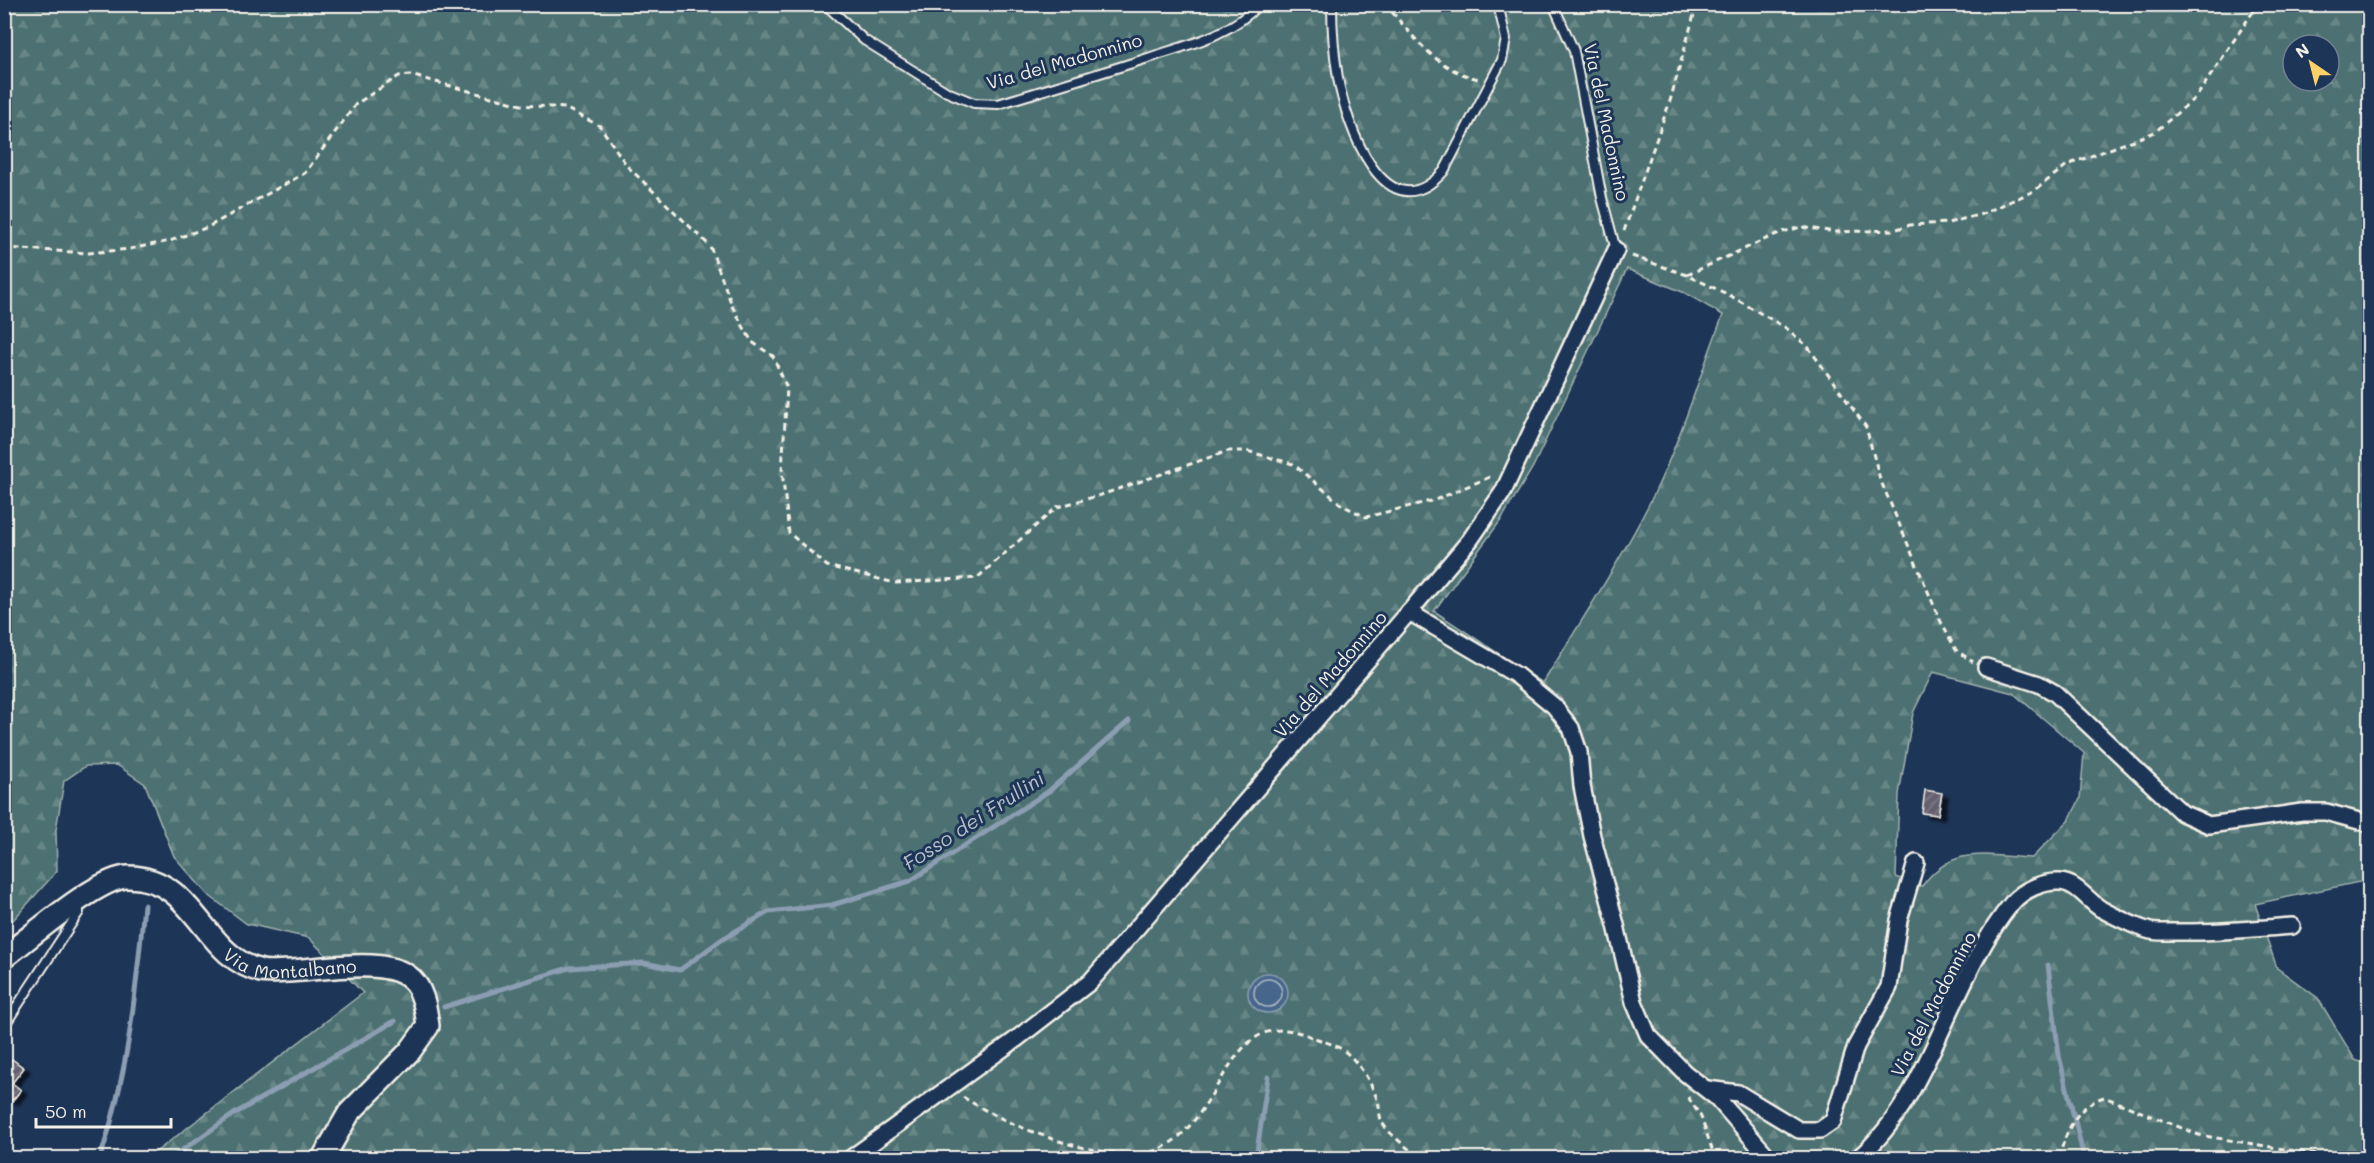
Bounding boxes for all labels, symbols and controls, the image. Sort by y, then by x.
street label: Via del Madonnino [983,27,1145,95]
north arrow [2281,33,2341,93]
text: N [2291,38,2313,62]
street label: Via del Madonnino [1579,41,1636,203]
street label: Via del Madonnino [1268,605,1392,742]
water label: Fosso dei Frullini [897,764,1050,876]
street label: Via del Madonnino [1885,927,1981,1081]
street label: Via Montalbano [218,942,357,984]
scale bar [36,1091,171,1129]
text: 50 m [45,1099,87,1123]

